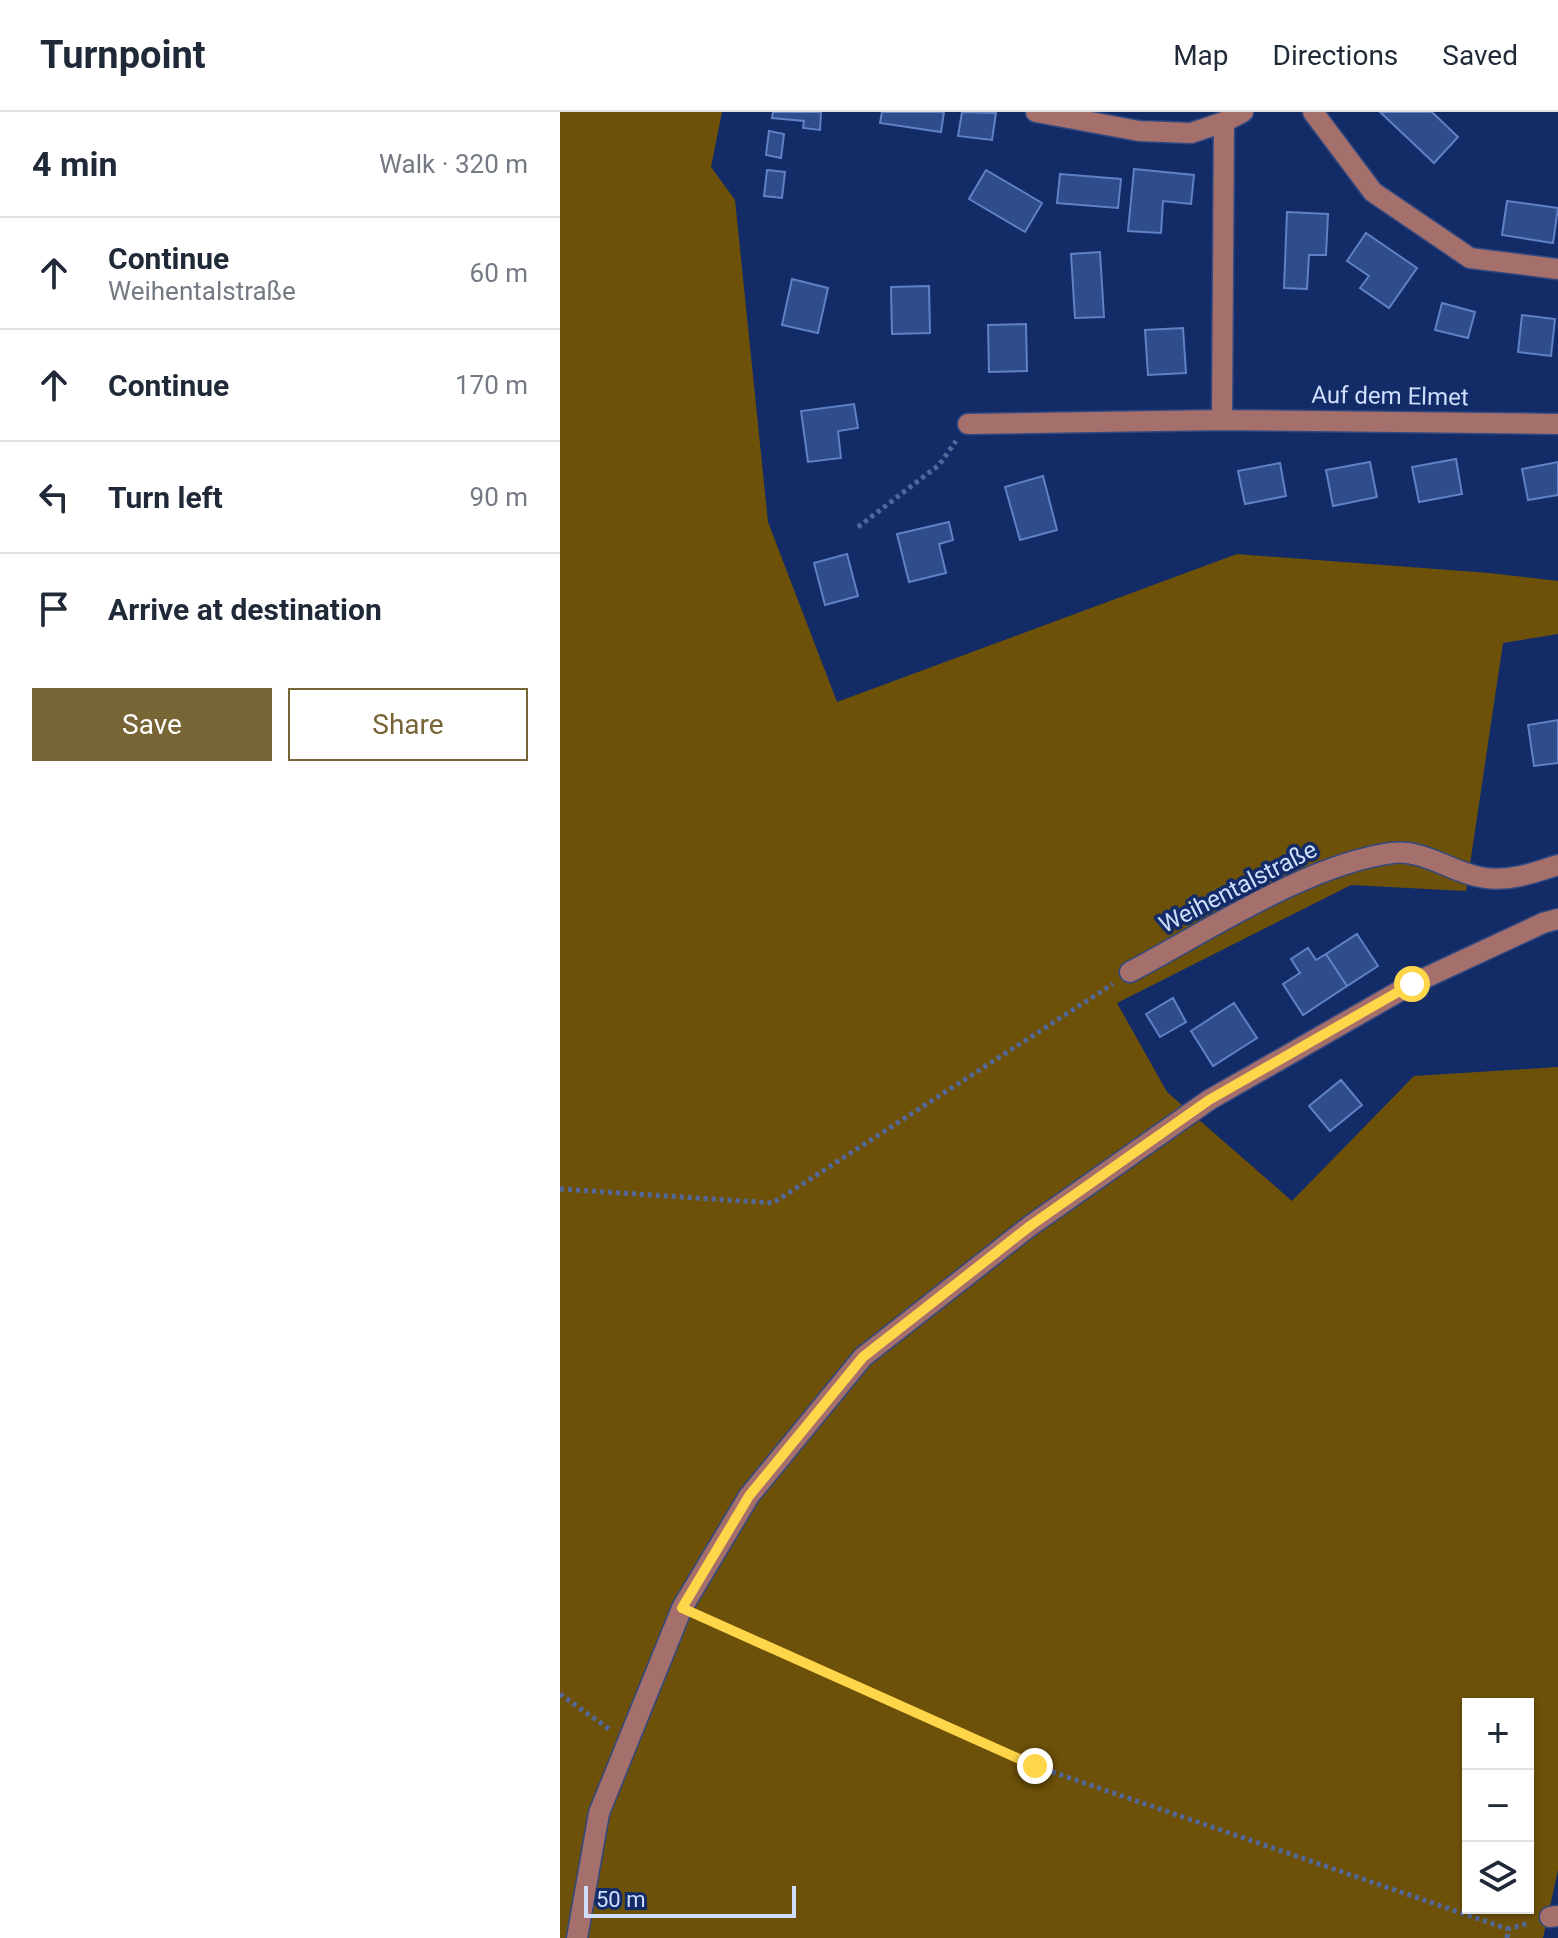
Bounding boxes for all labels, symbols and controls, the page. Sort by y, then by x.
text: Turnpoint [40,33,206,77]
text: Map [1173,39,1229,72]
text: Directions [1273,39,1398,72]
text: Saved [1442,39,1518,72]
text: 4 min [32,144,117,184]
text: Walk · 320 m [379,149,528,179]
text: Continue [108,241,229,276]
icon: ahead [32,251,76,295]
text: 60 m [470,258,528,288]
text: Weihentalstraße [108,276,296,306]
icon: ahead [32,363,76,407]
text: Continue [108,368,229,403]
text: 170 m [455,370,528,400]
street label: Auf dem Elmet [1311,381,1469,411]
icon: left [32,475,76,519]
text: Turn left [108,480,223,515]
text: 90 m [470,482,528,512]
icon: arrive [32,587,76,631]
text: Arrive at destination [108,592,382,627]
button: Save [32,688,272,761]
button: Share [288,688,528,761]
street label: Weihentalstraße [1154,835,1322,939]
route start [1394,966,1430,1002]
map controls [1462,1698,1534,1914]
button: + [1462,1698,1534,1770]
route end [1017,1748,1053,1784]
button: − [1462,1770,1534,1842]
button: layers [1462,1842,1534,1914]
scale bar [584,1882,796,1918]
text: 50 m [596,1887,645,1912]

